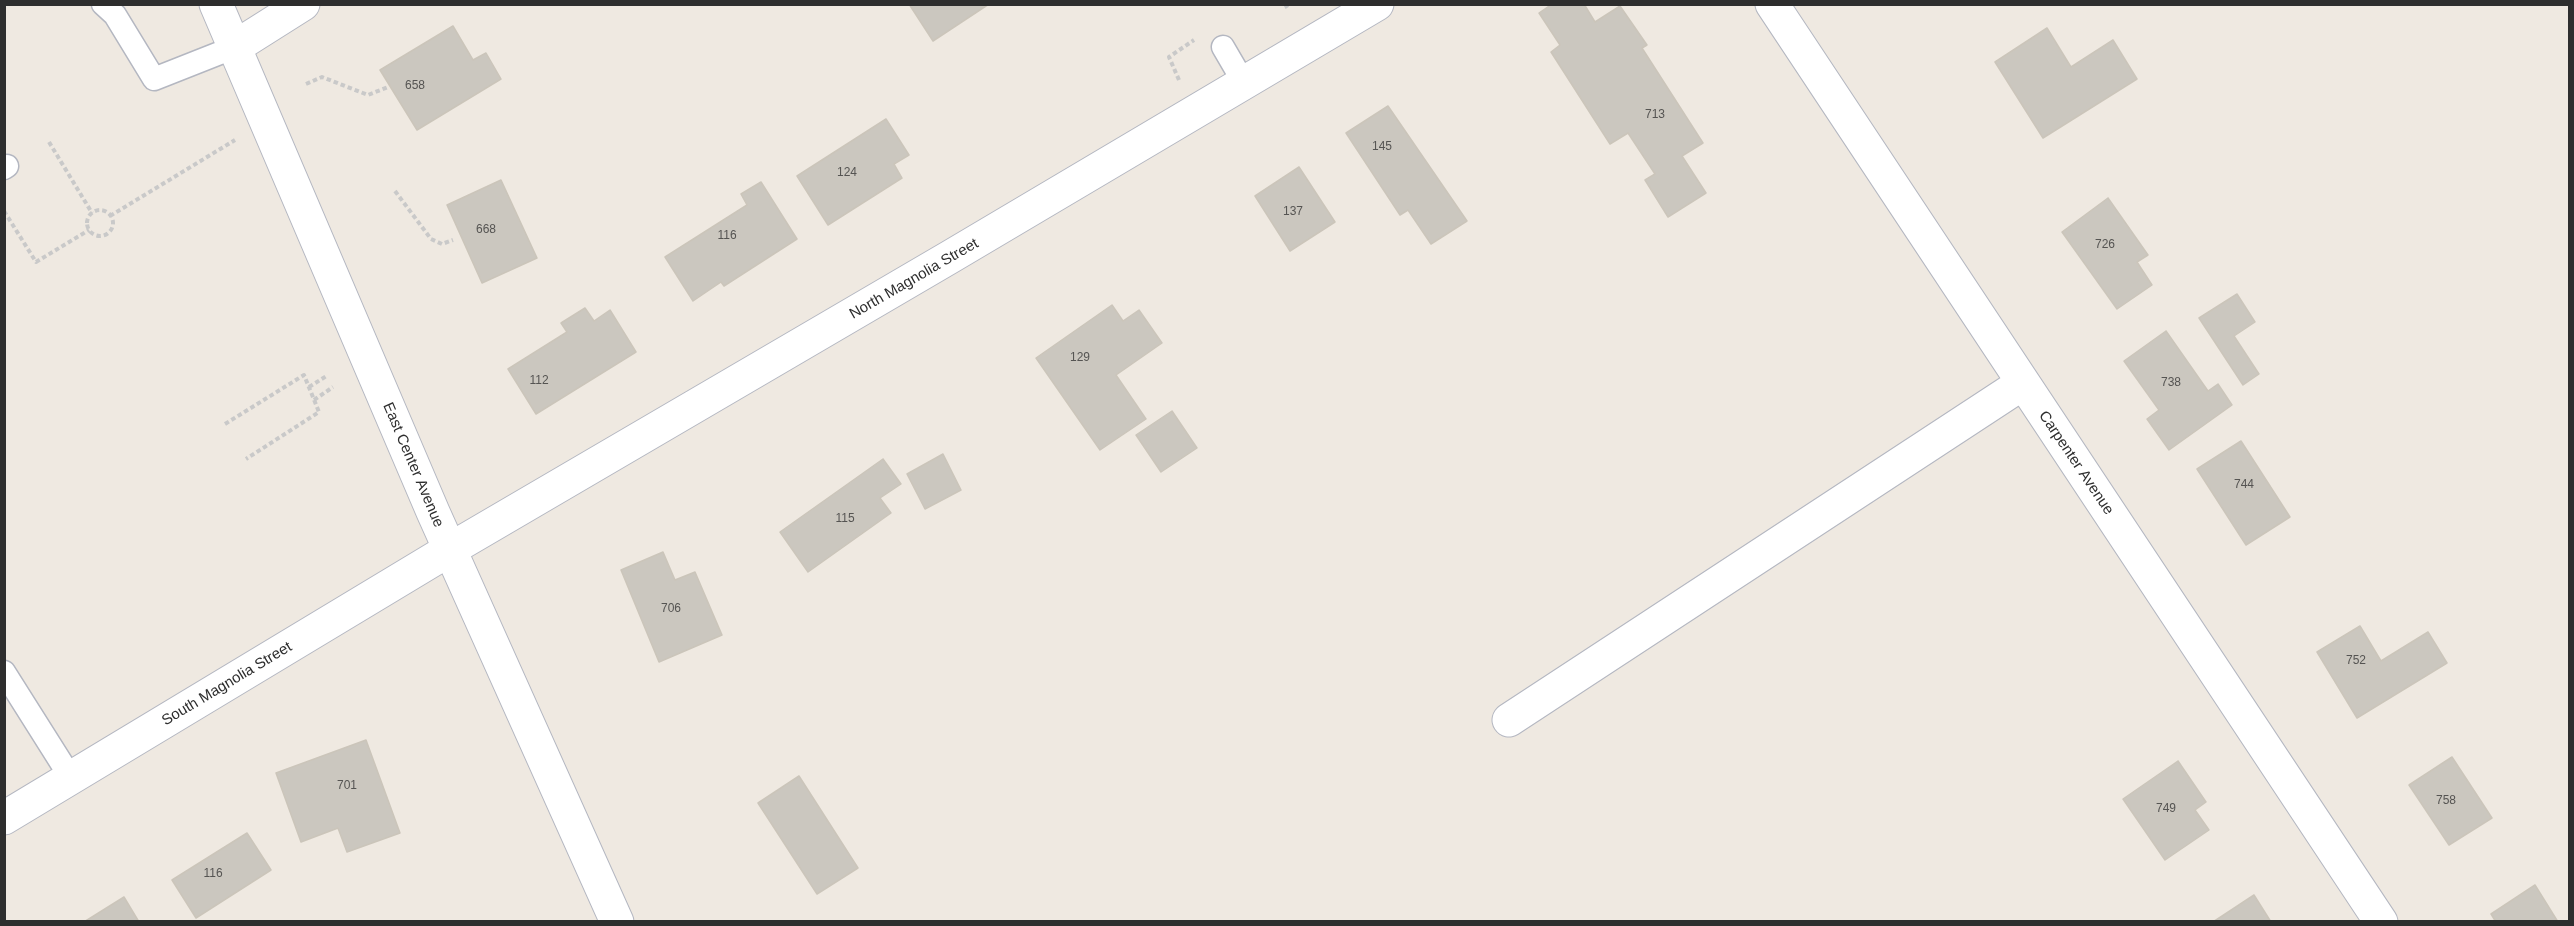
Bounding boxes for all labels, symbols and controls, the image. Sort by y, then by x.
house number: 658 [405,79,425,93]
house number: 713 [1645,108,1665,122]
house number: 145 [1372,140,1392,154]
house number: 124 [837,166,857,180]
house number: 137 [1283,205,1303,219]
house number: 668 [476,223,496,237]
house number: 116 [717,229,737,243]
street label: North Magnolia Street [846,235,982,323]
house number: 726 [2095,238,2115,252]
house number: 129 [1070,351,1090,365]
house number: 112 [529,374,549,388]
house number: 738 [2161,376,2181,390]
street label: East Center Avenue [379,400,447,530]
street label: Carpenter Avenue [2035,408,2117,518]
house number: 744 [2234,478,2254,492]
house number: 115 [835,512,855,526]
house number: 706 [661,602,681,616]
street label: South Magnolia Street [159,638,295,730]
house number: 752 [2346,654,2366,668]
house number: 701 [337,779,357,793]
house number: 758 [2436,794,2456,808]
house number: 749 [2156,802,2176,816]
house number: 116 [203,867,223,881]

